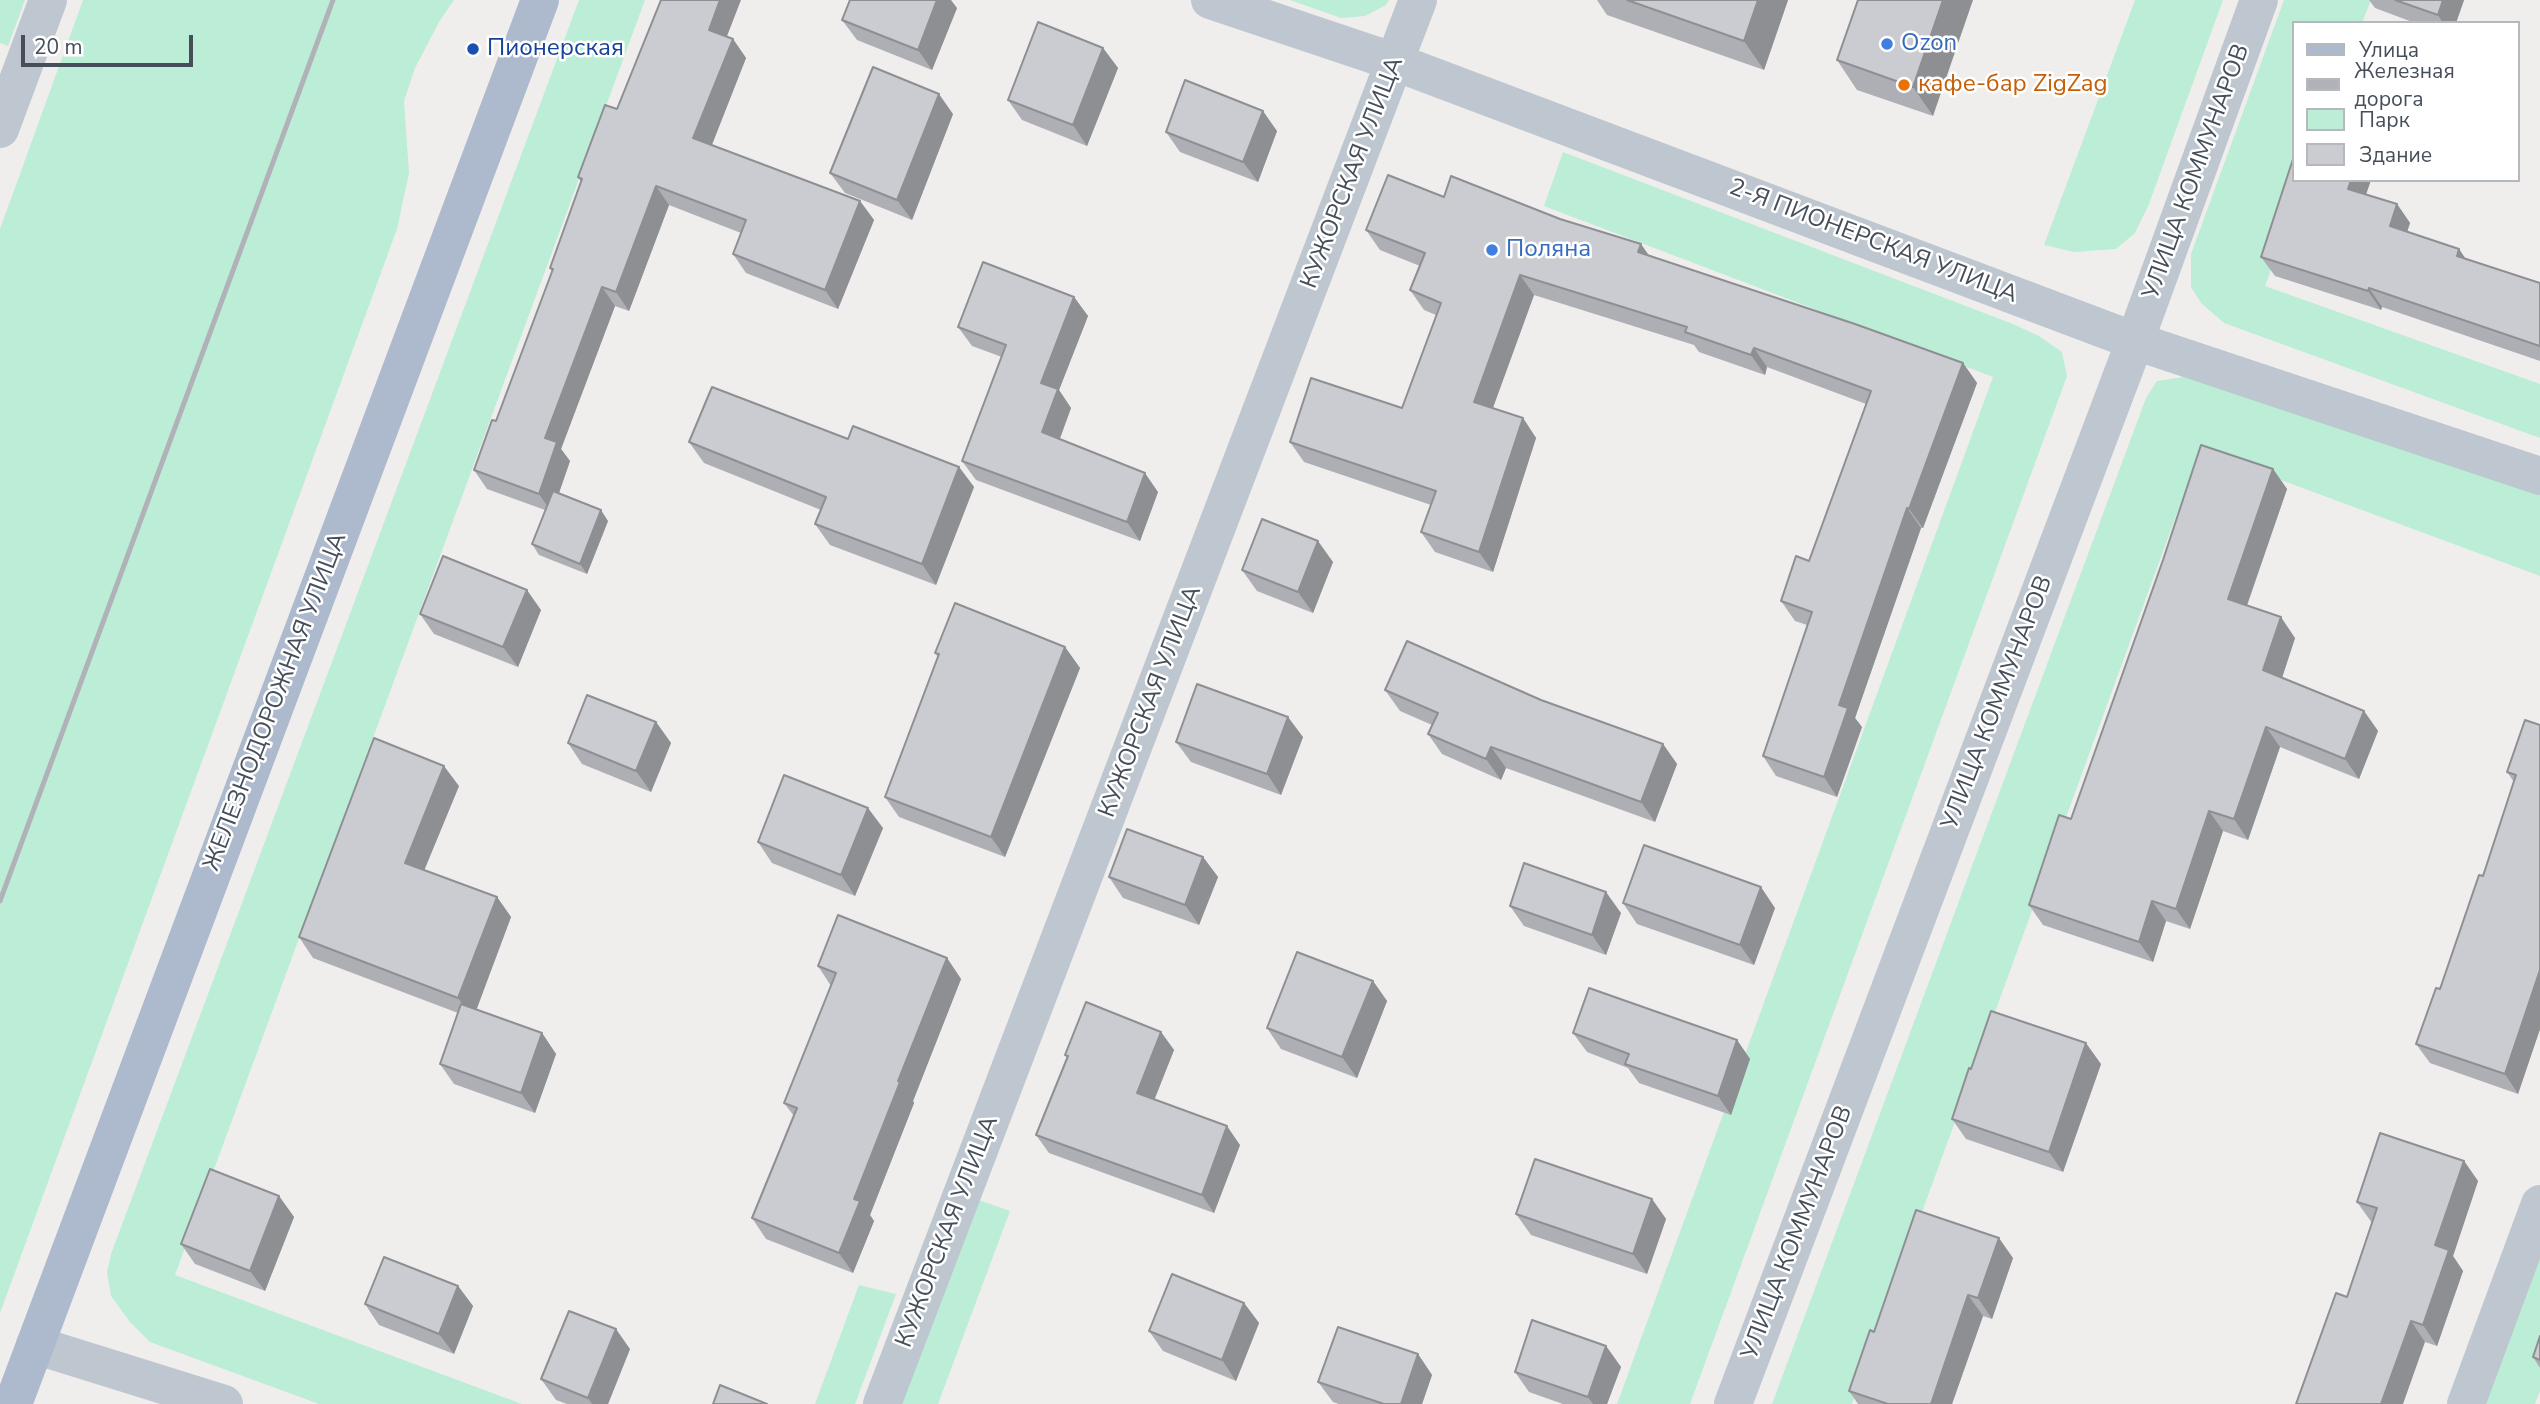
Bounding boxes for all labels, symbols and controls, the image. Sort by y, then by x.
scale bar [24,21,196,65]
legend [2292,21,2519,182]
place label: Ozon [1901,30,1957,58]
text: 20 m [34,33,83,61]
place label: Пионерская [487,35,624,63]
marker: Ozon [1879,36,1895,52]
text: Улица [2359,36,2419,64]
marker: Пионерская [465,41,481,57]
street label: УЛИЦА КОММУНАРОВ [2137,41,2257,303]
street label: КУЖОРСКАЯ УЛИЦА [1296,53,1410,293]
text: Железная дорога [2354,57,2455,113]
place label: кафе-бар ZigZag [1918,71,2107,99]
marker: кафе-бар ZigZag [1896,77,1912,93]
text: Парк [2359,106,2410,134]
text: Здание [2359,141,2432,169]
street label: 2-Я ПИОНЕРСКАЯ УЛИЦА [1725,174,2021,310]
place label: Поляна [1506,236,1591,264]
marker: Поляна [1484,242,1500,258]
street label: ЖЕЛЕЗНОДОРОЖНАЯ УЛИЦА [198,529,354,875]
street label: УЛИЦА КОММУНАРОВ [1936,572,2060,834]
street label: КУЖОРСКАЯ УЛИЦА [1094,582,1208,822]
street label: УЛИЦА КОММУНАРОВ [1736,1102,1860,1364]
street label: КУЖОРСКАЯ УЛИЦА [891,1112,1005,1352]

